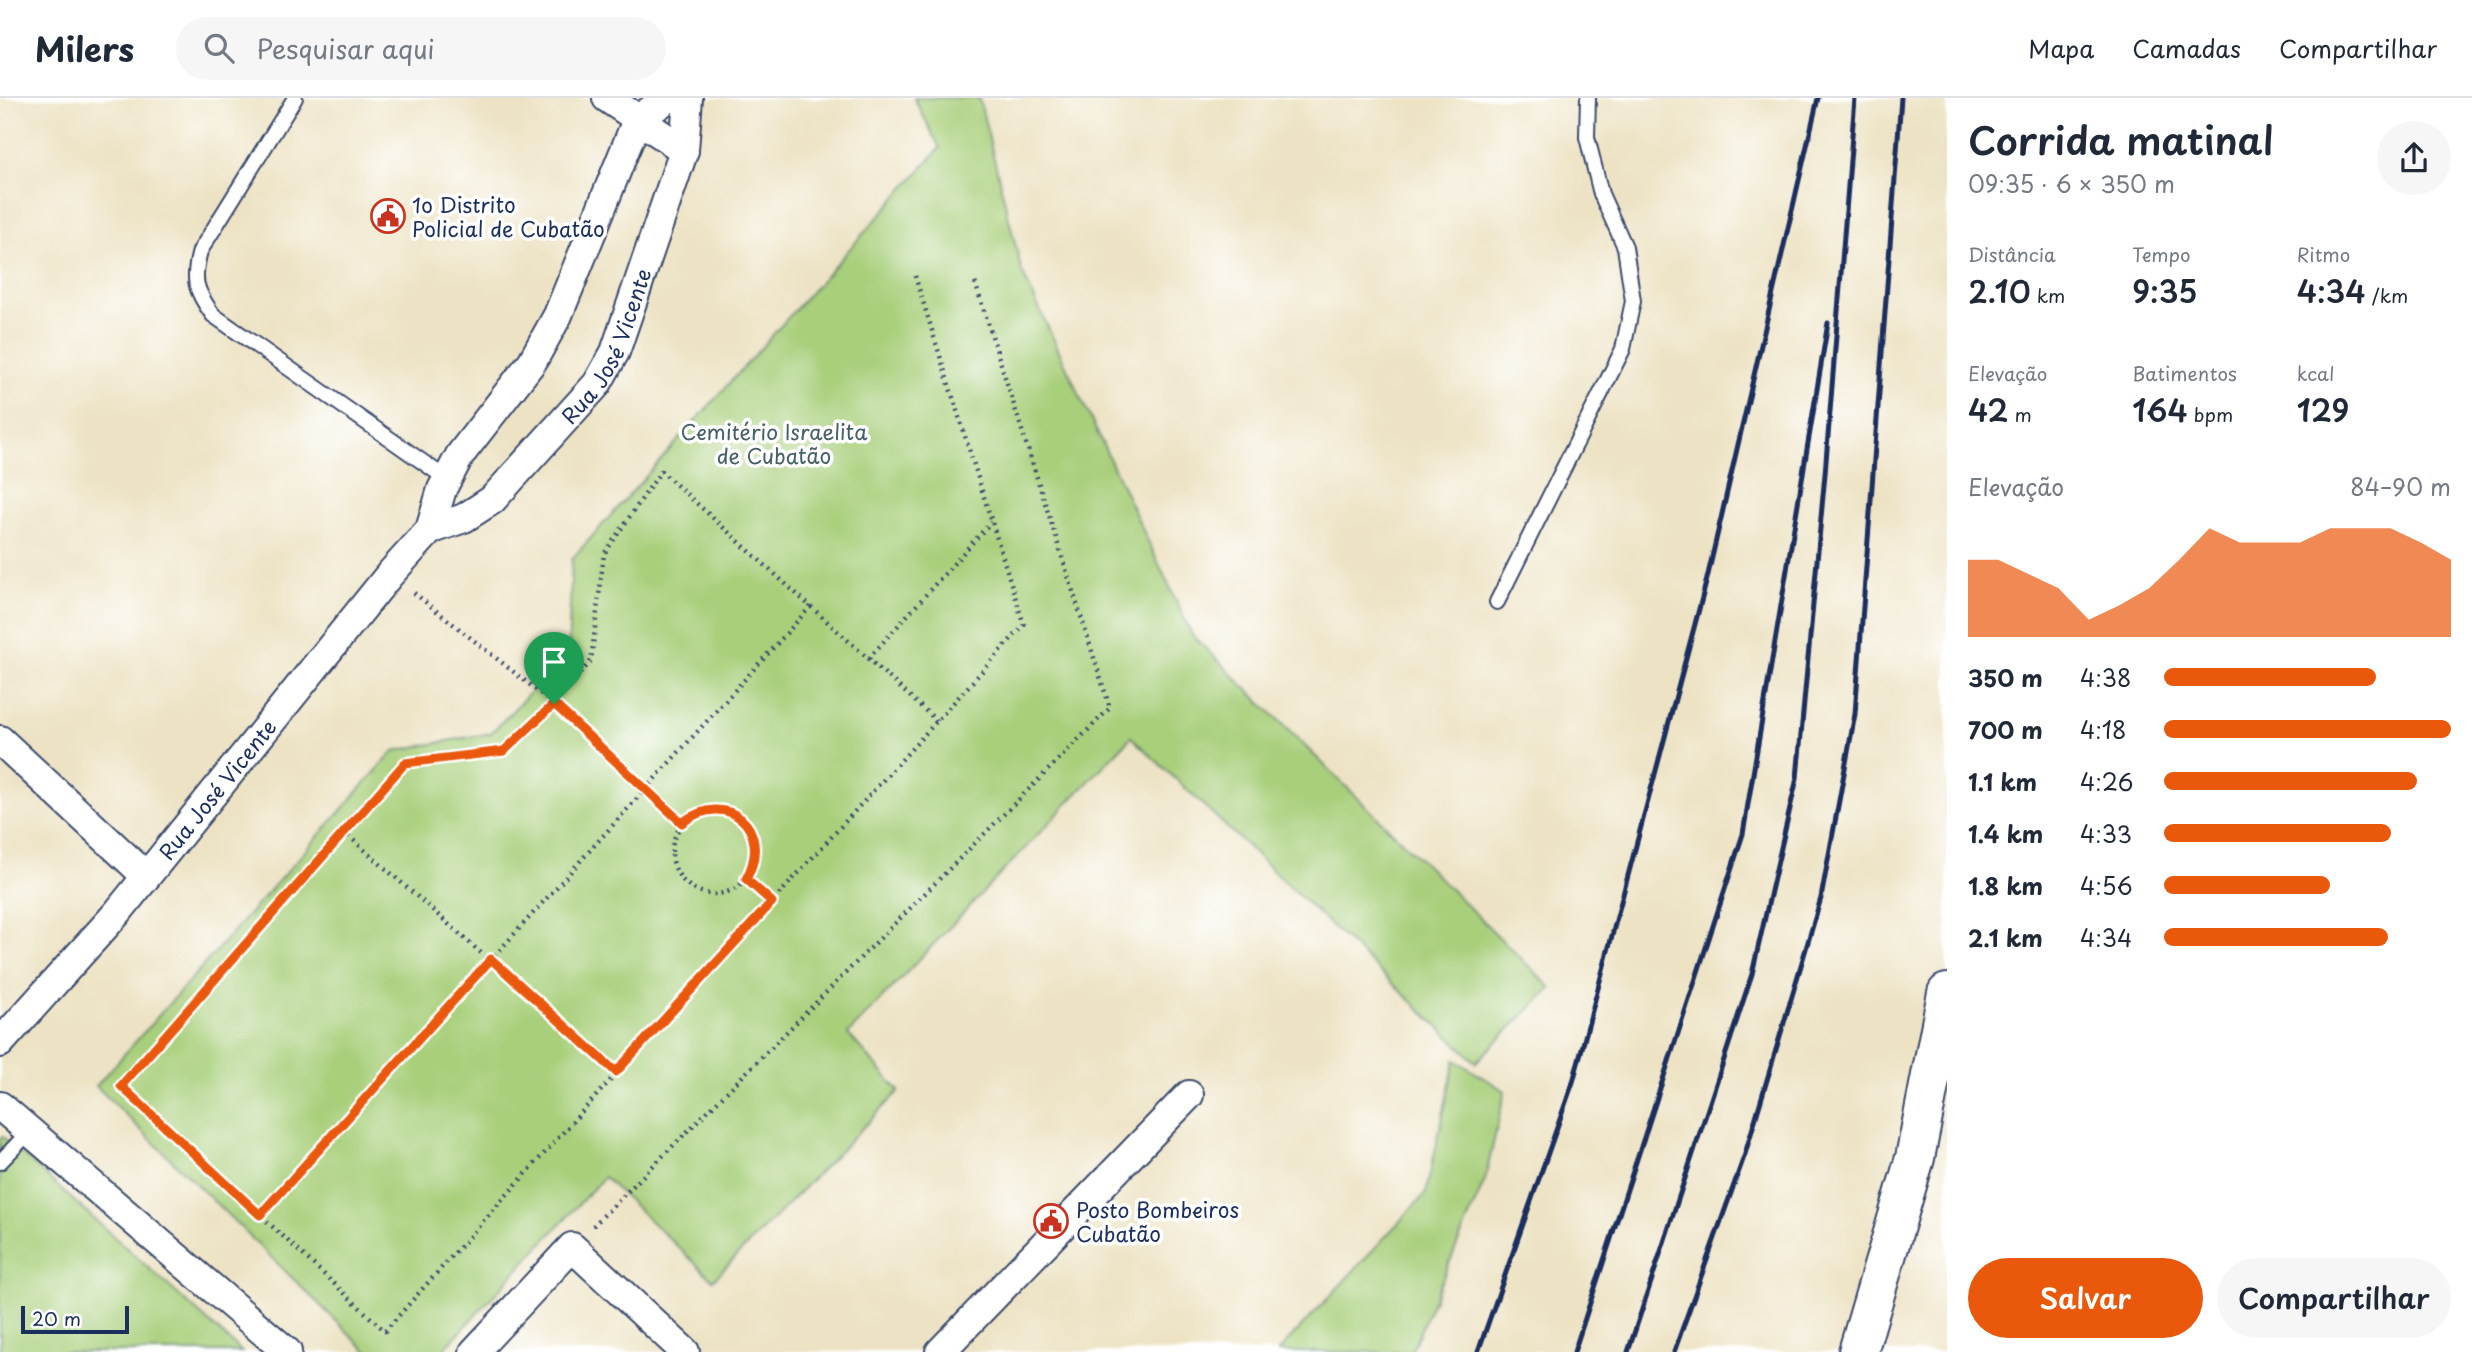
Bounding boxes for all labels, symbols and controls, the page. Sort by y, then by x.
search box [176,17,666,80]
text: Milers [35,23,134,73]
icon: search [200,29,238,67]
text: Pesquisar aqui [256,29,435,68]
text: Mapa [2028,30,2094,66]
text: Camadas [2132,30,2241,66]
text: Compartilhar [2279,30,2437,66]
text: Corrida matinal [1968,111,2273,168]
button: share [2377,121,2451,195]
text: 09:35 · 6 × 350 m [1968,166,2175,201]
place label: 1o Distrito Policial de Cubatão [412,188,605,244]
public building icon: 1o Distrito Policial de Cubatão [369,197,407,235]
text: Distância [1968,240,2056,268]
text: Tempo [2132,240,2190,268]
text: Ritmo [2297,240,2350,268]
street label: Rua José Vicente [553,264,658,430]
text: 2.10 [1968,268,2031,313]
text: 9:35 [2132,268,2197,313]
text: 4:34 [2297,268,2366,313]
text: km [2031,281,2065,309]
text: /km [2366,281,2408,309]
text: Elevação [1968,359,2047,387]
text: Batimentos [2132,359,2237,387]
text: kcal [2297,359,2335,387]
text: 42 [1968,387,2008,432]
text: 164 [2132,387,2188,432]
text: 129 [2297,387,2349,432]
text: m [2008,400,2032,428]
text: bpm [2188,400,2233,428]
park label: Cemitério Israelita de Cubatão [681,415,868,471]
text: Elevação [1968,469,2064,504]
text: 84–90 m [2350,469,2451,504]
pin [524,632,584,704]
icon: arrive [535,643,573,681]
text: 350 m [1968,660,2043,695]
text: 4:38 [2080,660,2131,695]
street label: Rua José Vicente [150,712,283,866]
text: 700 m [1968,712,2043,747]
text: 4:18 [2080,712,2126,747]
text: 1.1 km [1968,764,2037,799]
text: 4:26 [2080,764,2133,799]
text: 1.4 km [1968,816,2043,851]
text: 4:33 [2080,816,2132,851]
text: 1.8 km [1968,868,2043,903]
text: 4:56 [2080,868,2133,903]
text: 2.1 km [1968,920,2043,955]
text: 4:34 [2080,920,2132,955]
place label: Posto Bombeiros Cubatão [1076,1193,1239,1249]
public building icon: Posto Bombeiros Cubatão [1032,1202,1070,1240]
button: Salvar [1968,1258,2203,1338]
button: Compartilhar [2217,1258,2451,1338]
scale bar [21,1303,130,1335]
text: 20 m [32,1304,81,1332]

